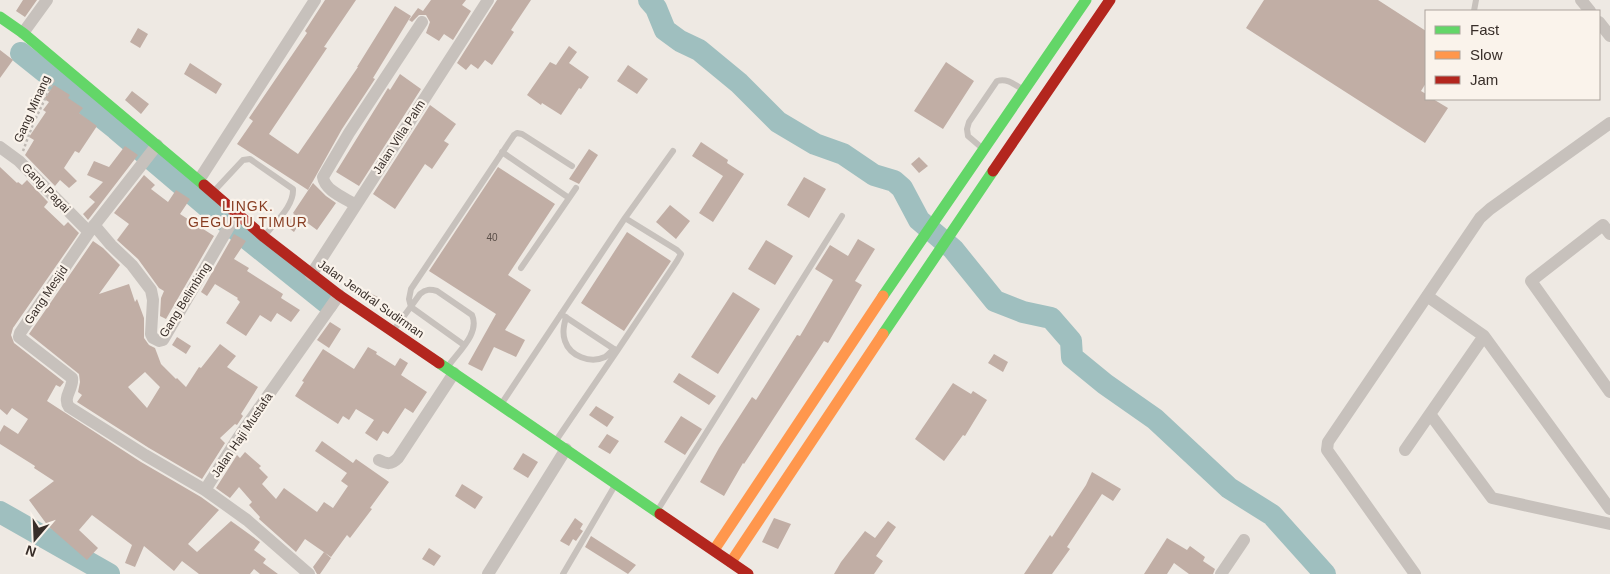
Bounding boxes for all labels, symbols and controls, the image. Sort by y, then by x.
legend [1425,10,1600,100]
text: Fast [1470,21,1500,38]
text: Slow [1470,46,1503,63]
text: Jam [1470,71,1498,88]
street label: Gang Minang [11,73,53,145]
street label: Jalan Villa Palm [370,97,428,177]
street label: Gang Pagai [19,160,73,216]
district label: LINGK. GEGUTU TIMUR [188,198,308,230]
house number: 40 [486,232,498,243]
street label: Jalan Jendral Sudirman [315,257,427,341]
street label: Gang Belimbing [156,260,214,340]
street label: Gang Mesjid [21,263,71,327]
street label: Jalan Haji Mustafa [209,390,276,480]
north arrow [10,514,60,564]
text: N [23,542,38,561]

